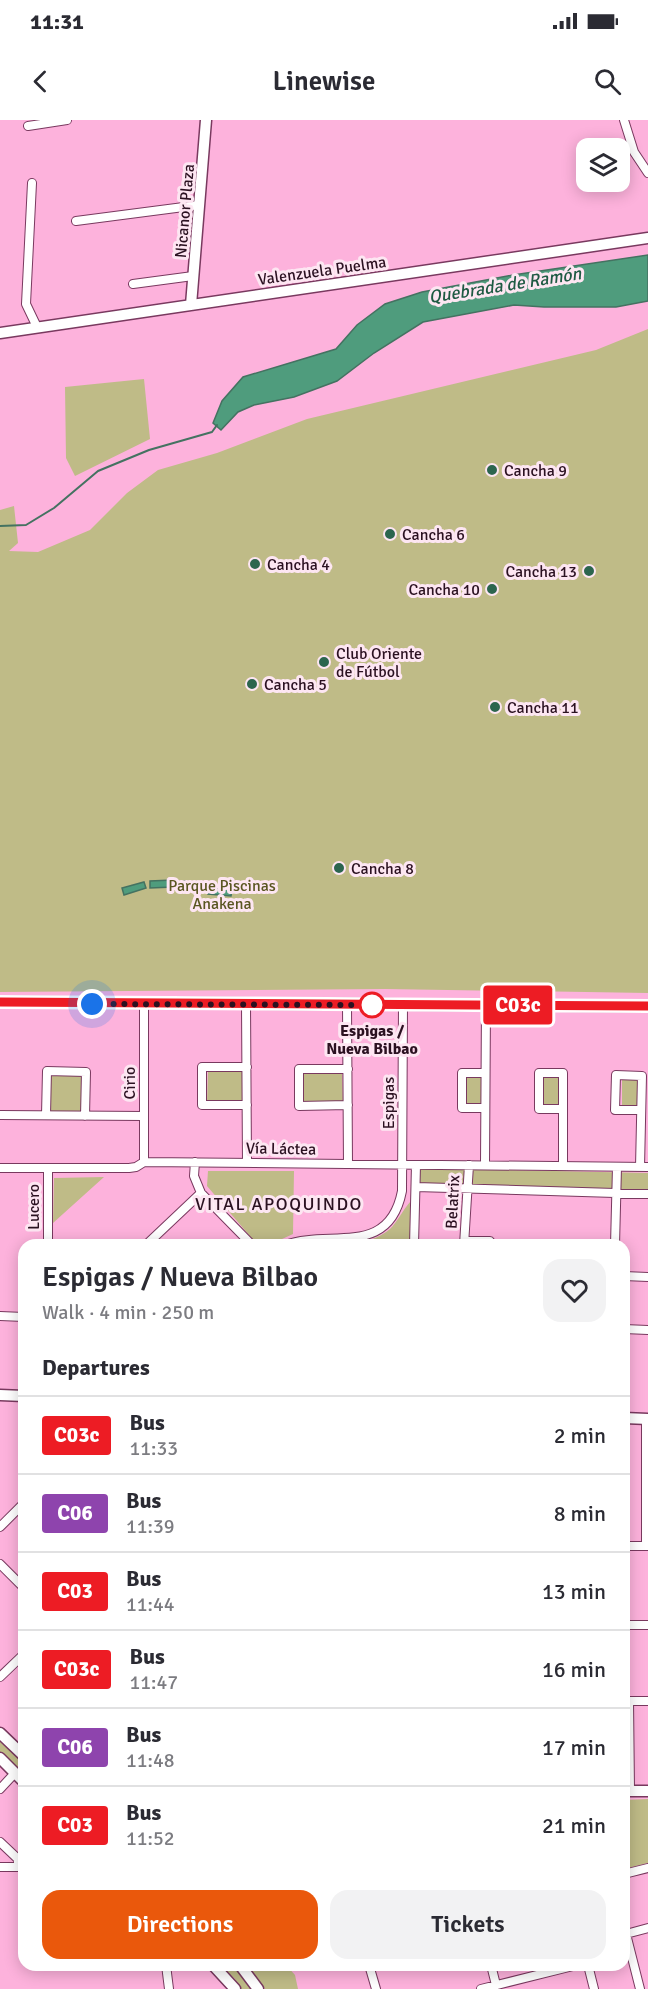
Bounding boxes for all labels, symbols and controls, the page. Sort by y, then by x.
text: 11:31 [30,8,84,35]
icon: back [24,65,57,98]
text: Linewise [273,65,375,98]
icon: search [591,65,624,98]
map controls [576,138,630,192]
button: layers [576,138,630,192]
street label: Nicanor Plaza [171,163,199,259]
street label: Valenzuela Puelma [257,252,388,290]
water label: Quebrada de Ramón [427,262,584,308]
place label: Cancha 9 [504,461,567,481]
marker: Cancha 9 [485,463,499,477]
place label: Cancha 6 [402,525,465,545]
marker: Cancha 6 [383,527,397,541]
place label: Cancha 4 [267,555,330,575]
marker: Cancha 4 [248,557,262,571]
place label: Cancha 13 [505,562,577,582]
marker: Cancha 13 [582,564,596,578]
place label: Cancha 10 [408,580,480,600]
marker: Cancha 10 [485,582,499,596]
place label: Club Oriente de Fútbol [336,644,422,682]
marker: Club Oriente de Fútbol [317,655,331,669]
place label: Cancha 5 [264,675,327,695]
marker: Cancha 5 [245,677,259,691]
place label: Cancha 11 [507,698,579,718]
marker: Cancha 11 [488,700,502,714]
place label: Cancha 8 [351,859,414,879]
marker: Cancha 8 [332,861,346,875]
park label: Parque Piscinas Anakena [168,876,276,914]
line badge: C03c [476,986,560,1024]
your location [77,989,107,1019]
marker: Espigas / Nueva Bilbao [359,992,385,1018]
text: C03c [495,992,541,1018]
place label: Espigas / Nueva Bilbao [326,1021,418,1059]
street label: Cirio [120,1067,140,1099]
street label: Espigas [379,1077,399,1129]
street label: Vía Láctea [246,1138,316,1160]
street label: Belatrix [442,1174,464,1229]
street label: Lucero [24,1184,44,1230]
district label: VITAL APOQUINDO [195,1193,363,1215]
button: heart [543,1259,606,1322]
text: Espigas / Nueva Bilbao [42,1260,318,1294]
text: Walk · 4 min · 250 m [42,1300,214,1325]
text: Departures [42,1354,150,1381]
text: Bus [129,1409,165,1436]
text: C03c [54,1422,99,1448]
text: 2 min [554,1422,606,1449]
text: 11:33 [129,1436,178,1461]
text: Bus [126,1487,161,1514]
text: C06 [57,1500,93,1526]
text: 8 min [554,1500,606,1527]
text: 11:39 [126,1514,175,1539]
text: Bus [126,1565,161,1592]
text: C03 [57,1578,93,1604]
text: 13 min [542,1578,606,1605]
text: 11:44 [126,1592,175,1617]
text: Bus [129,1643,165,1670]
text: C03c [54,1656,99,1682]
text: 16 min [542,1656,606,1683]
text: 11:47 [129,1670,178,1695]
text: Bus [126,1721,161,1748]
text: C06 [57,1734,93,1760]
text: 17 min [542,1734,606,1761]
text: 11:48 [126,1748,175,1773]
text: Bus [126,1799,161,1826]
text: C03 [57,1812,93,1838]
text: 21 min [542,1812,606,1839]
text: 11:52 [126,1826,175,1851]
button: Directions [42,1890,318,1959]
button: Tickets [330,1890,606,1959]

